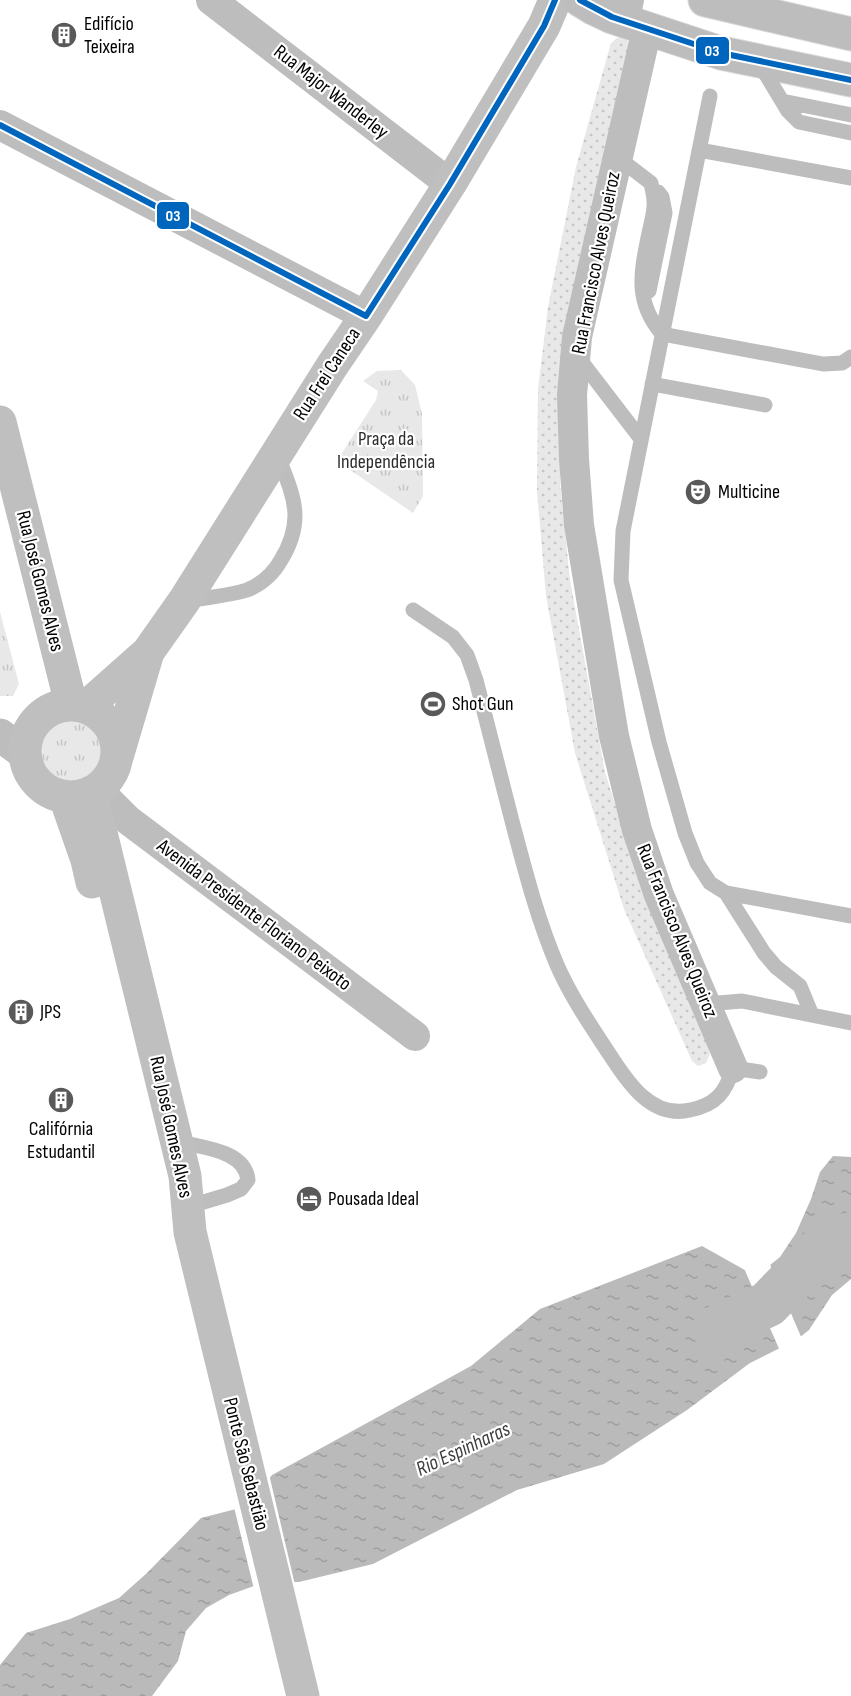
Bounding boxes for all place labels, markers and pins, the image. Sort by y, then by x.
place label: Edifício Teixeira [84,12,135,59]
building icon: Edifício Teixeira [49,20,79,50]
theatre icon: Multicine [683,477,713,507]
place label: Multicine [718,480,780,504]
sports icon: Shot Gun [418,689,448,719]
place label: Shot Gun [452,692,514,716]
building icon: JPS [6,997,36,1027]
place label: JPS [39,1000,61,1024]
building icon: Califórnia Estudantil [46,1085,76,1115]
place label: Califórnia Estudantil [27,1117,95,1164]
hotel icon: Pousada Ideal [294,1184,324,1214]
place label: Pousada Ideal [328,1187,419,1211]

